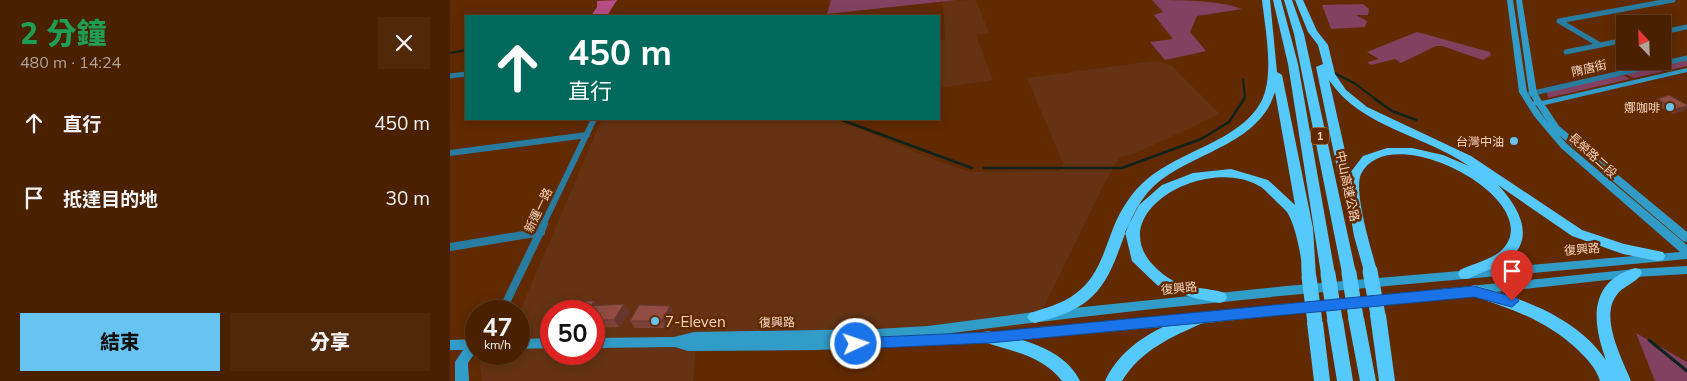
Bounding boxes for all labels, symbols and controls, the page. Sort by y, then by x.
text: 2 分鐘 [20,14,106,52]
north arrow [1616,15,1671,70]
map controls [1616,15,1671,70]
button: close [378,17,430,69]
text: 450 m [568,30,672,74]
icon: ahead [485,35,550,100]
text: 480 m · 14:24 [20,52,121,72]
street label: 隋唐街 [1570,57,1608,79]
text: 直行 [568,77,612,105]
place label: 娜咖啡 [1624,100,1660,115]
marker: 娜咖啡 [1664,101,1676,113]
icon: ahead [20,109,48,137]
text: 450 m [374,111,430,135]
text: 直行 [63,112,101,136]
road number: 1 [1311,128,1329,144]
street label: 長榮路二段 [1566,129,1620,181]
place label: 台灣中油 [1456,134,1504,149]
marker: 台灣中油 [1508,135,1520,147]
street label: 中山高速公路 [1333,149,1363,223]
icon: arrive [20,184,48,212]
street label: 新運一路 [521,185,555,235]
text: 30 m [386,186,430,210]
text: 抵達目的地 [63,187,158,211]
street label: 復興路 [1563,240,1601,258]
pin [1491,250,1533,301]
icon: arrive [1498,257,1526,285]
street label: 復興路 [1160,279,1198,297]
speed limit sign: 50 [540,300,605,365]
text: 47 [482,311,513,342]
place label: 7-Eleven [665,312,726,331]
button: 結束 [20,313,220,371]
button: 分享 [230,313,430,371]
street label: 復興路 [759,314,795,330]
marker: 7-Eleven [649,315,661,327]
position arrow [829,317,881,369]
text: km/h [484,337,511,352]

